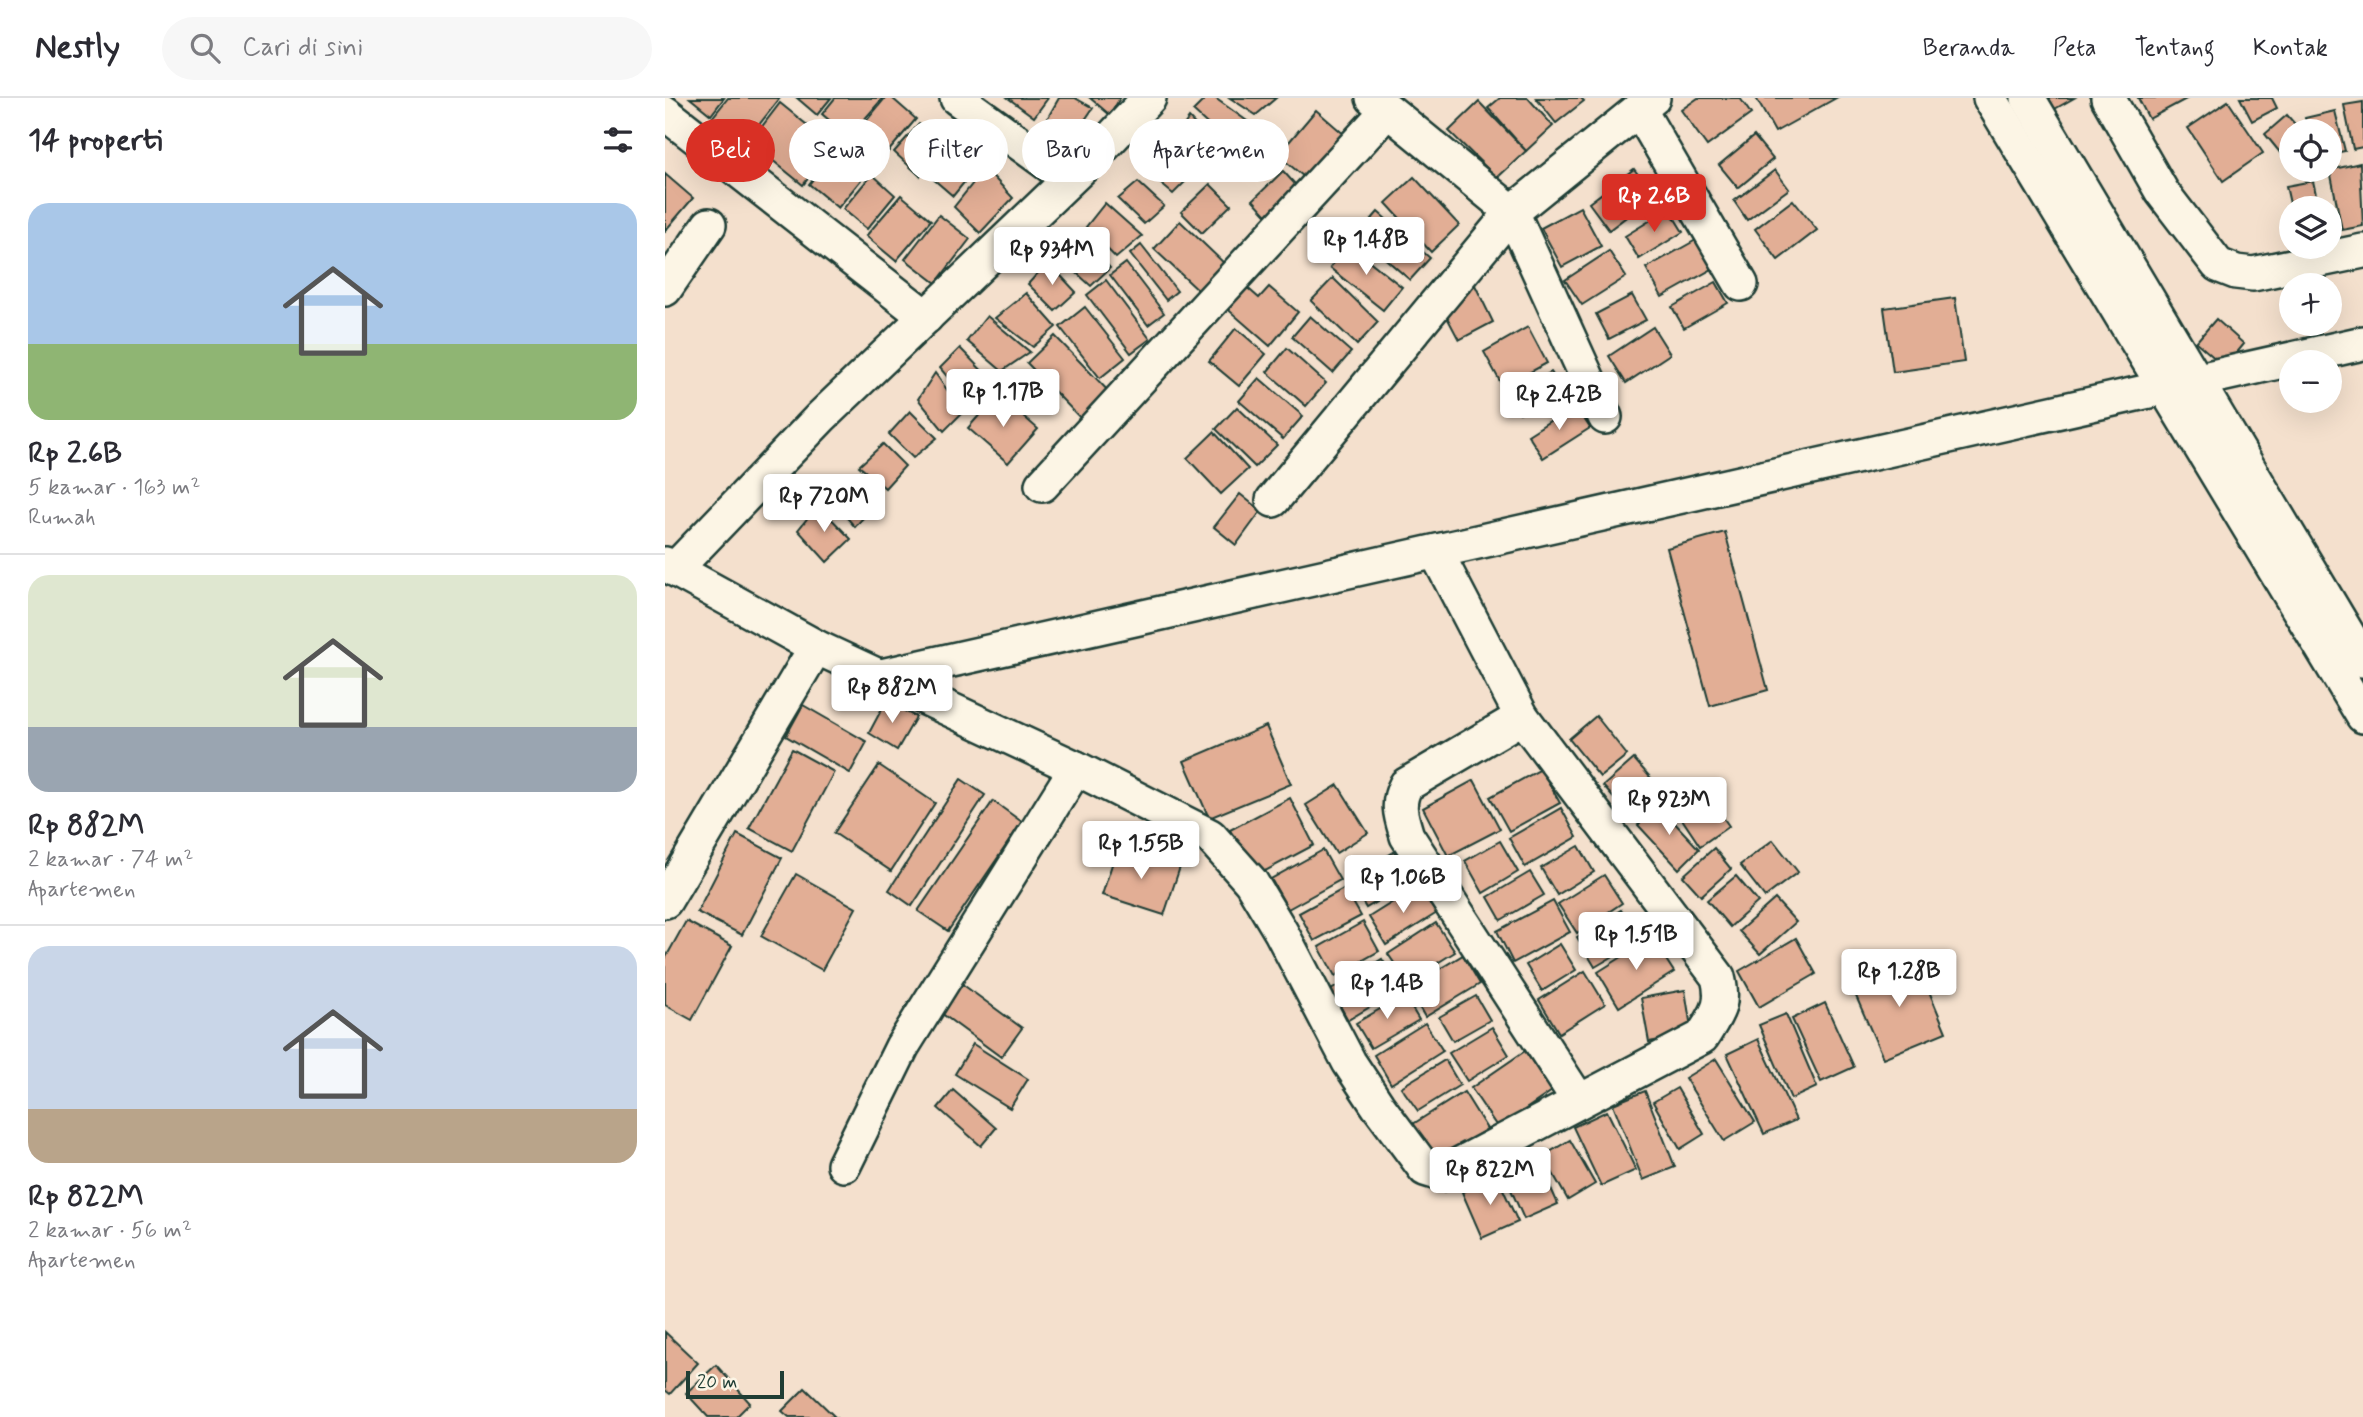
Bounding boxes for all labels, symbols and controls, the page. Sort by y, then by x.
search box [162,17,652,80]
text: Nestly [35,26,120,70]
icon: search [186,29,224,67]
text: Cari di sini [242,31,363,65]
text: Beranda [1923,33,2015,64]
text: Peta [2053,33,2096,64]
text: Tentang [2134,33,2215,64]
text: Kontak [2253,33,2328,64]
chip: Beli [686,119,775,182]
chip: Sewa [789,119,890,182]
chip: Filter [904,119,1008,182]
chip: Baru [1022,119,1115,182]
chip: Apartemen [1129,119,1289,182]
map controls [2279,119,2342,413]
button: locate [2279,119,2342,182]
text: 14 properti [28,121,162,160]
icon: filters [599,121,637,159]
pin: Rp 2.6B [1589,174,1719,234]
text: Rp 2.6B [1618,182,1690,212]
button: layers [2279,196,2342,259]
pin: Rp 1.48B [1294,218,1438,277]
text: Rp 1.48B [1323,225,1409,255]
pin: Rp 934M [987,228,1117,287]
text: Rp 934M [1010,235,1094,265]
icon: home [270,248,396,374]
button: + [2279,273,2342,336]
button: − [2279,350,2342,413]
pin: Rp 1.17B [931,370,1075,429]
pin: Rp 2.42B [1487,372,1631,432]
text: Rp 1.17B [962,377,1044,407]
text: Rp 2.42B [1516,380,1602,410]
text: Rp 2.6B [28,434,122,473]
text: 5 kamar · 163 m² [28,473,200,503]
pin: Rp 720M [759,474,889,534]
text: Rp 720M [779,482,869,512]
text: Rumah [28,503,96,533]
icon: home [270,620,396,746]
pin: Rp 882M [827,666,957,725]
text: Rp 882M [847,673,937,703]
pin: Rp 923M [1604,778,1734,837]
text: Rp 923M [1628,785,1710,815]
text: Rp 882M [28,806,144,845]
pin: Rp 1.55B [1069,822,1213,881]
text: Rp 1.55B [1098,829,1184,859]
text: 2 kamar · 74 m² [28,845,193,875]
pin: Rp 1.06B [1331,856,1475,915]
text: Rp 1.06B [1361,863,1445,893]
text: Apartemen [28,875,136,905]
pin: Rp 1.51B [1564,912,1708,972]
text: Rp 1.51B [1594,920,1678,950]
pin: Rp 1.28B [1827,950,1971,1009]
text: Rp 1.28B [1857,957,1941,987]
pin: Rp 1.4B [1322,962,1452,1021]
text: Rp 1.4B [1351,969,1423,999]
icon: home [270,991,396,1117]
pin: Rp 822M [1425,1148,1555,1207]
text: Rp 822M [1446,1155,1534,1185]
text: Rp 822M [28,1177,144,1216]
text: 2 kamar · 56 m² [28,1216,192,1246]
text: Apartemen [28,1246,136,1276]
scale bar [686,1368,784,1400]
text: 20 m [697,1370,737,1395]

